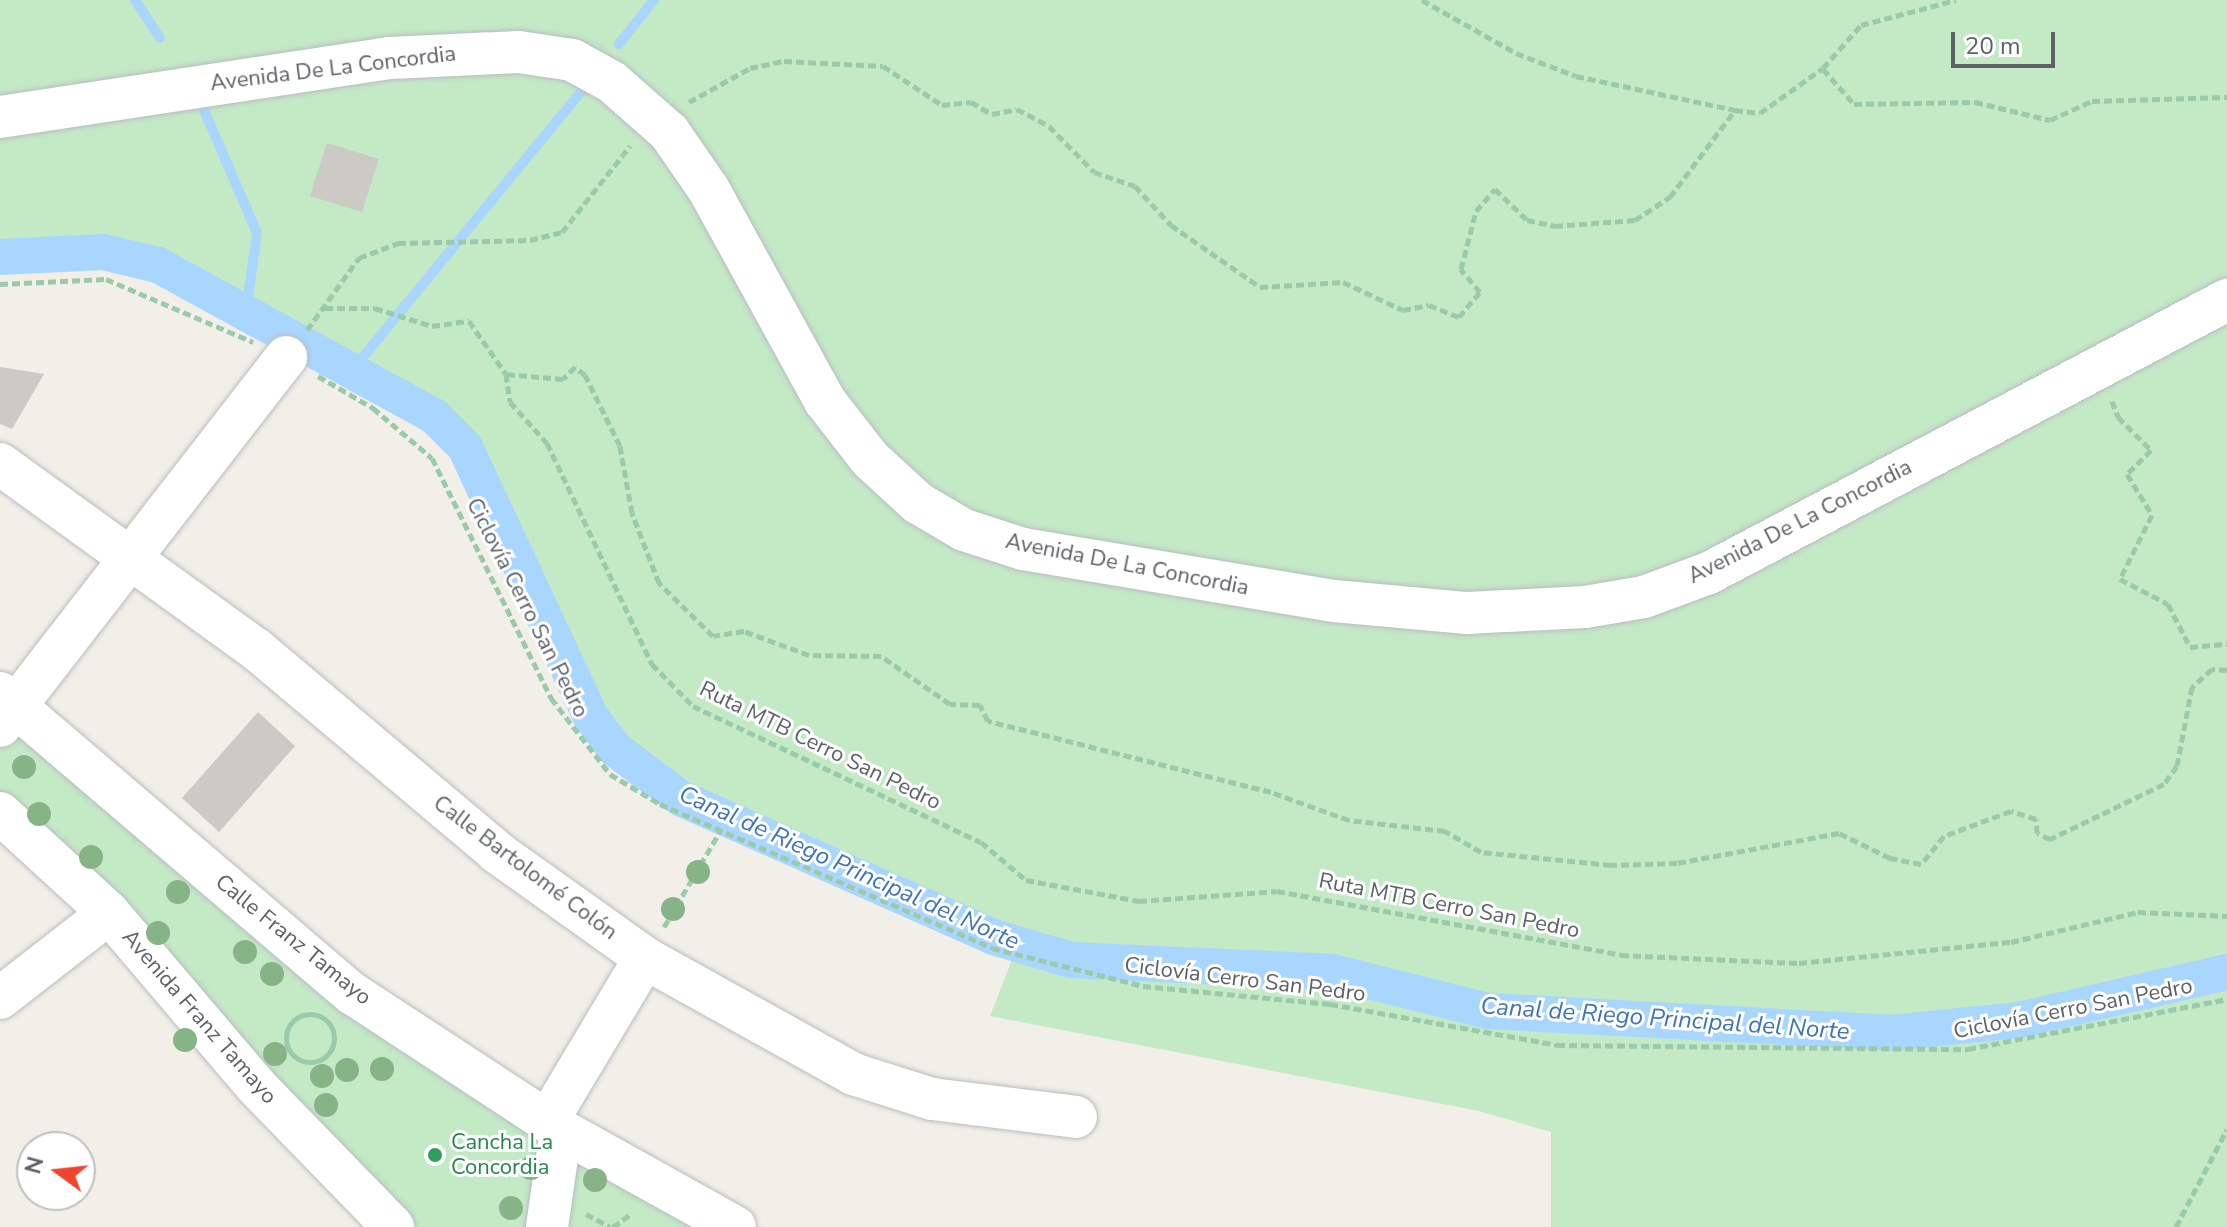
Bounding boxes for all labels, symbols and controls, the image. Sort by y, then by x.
scale bar [1955,16,2059,66]
text: 20 m [1965,30,2021,62]
street label: Avenida De La Concordia [209,41,457,97]
street label: Avenida De La Concordia [1684,454,1916,590]
street label: Ciclovía Cerro San Pedro [460,494,594,722]
street label: Avenida De La Concordia [1003,528,1251,602]
street label: Ruta MTB Cerro San Pedro [695,676,945,816]
water label: Canal de Riego Principal del Norte [674,780,1024,956]
street label: Calle Bartolomé Colón [428,790,622,946]
street label: Ruta MTB Cerro San Pedro [1316,868,1582,944]
street label: Calle Franz Tamayo [210,869,376,1011]
street label: Avenida Franz Tamayo [116,924,282,1110]
street label: Ciclovía Cerro San Pedro [1123,952,1367,1008]
street label: Ciclovía Cerro San Pedro [1951,973,2195,1045]
water label: Canal de Riego Principal del Norte [1480,992,1850,1046]
place label: Cancha La Concordia [451,1129,553,1180]
north arrow [16,1131,96,1211]
marker: Cancha La Concordia [426,1146,444,1164]
text: N [18,1153,51,1177]

